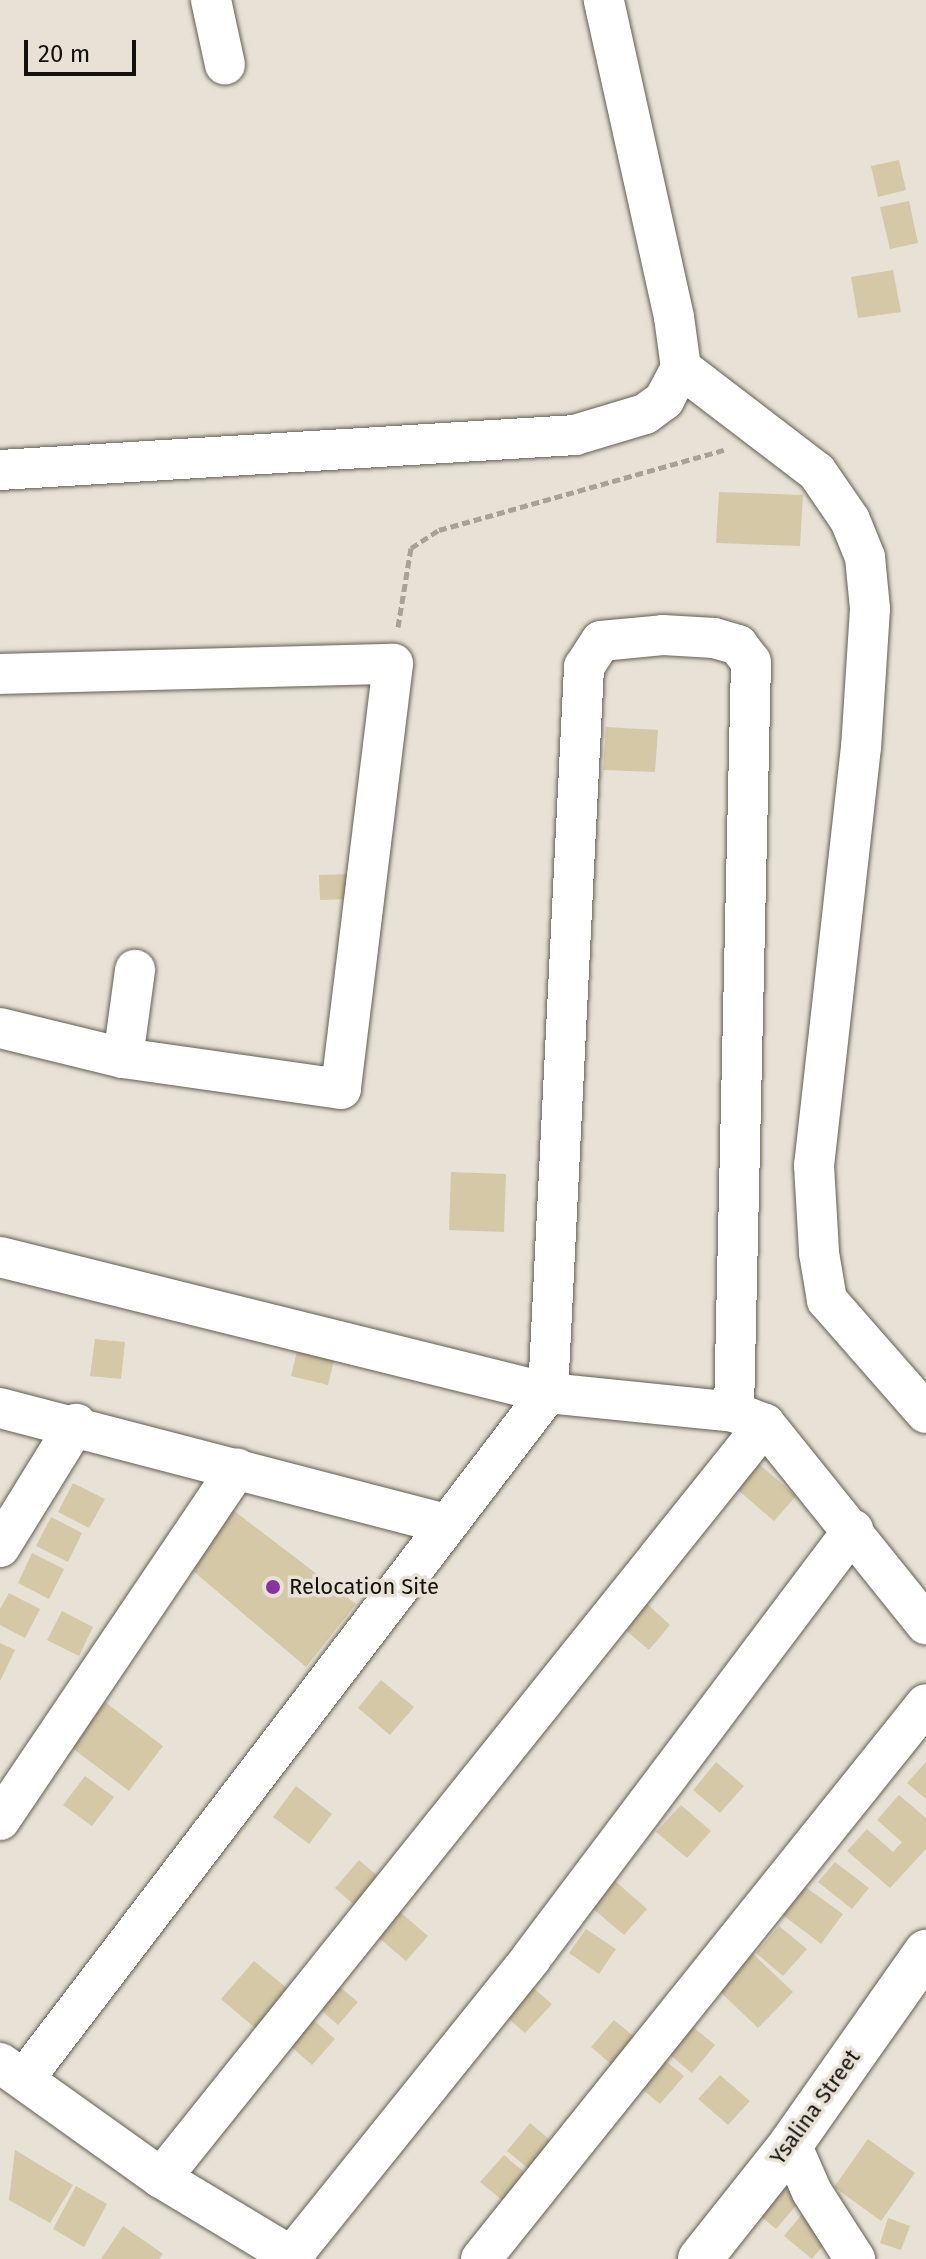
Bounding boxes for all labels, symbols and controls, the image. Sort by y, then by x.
scale bar [28,24,140,74]
text: 20 m [38,40,90,68]
place label: Relocation Site [289,1574,439,1600]
marker: Relocation Site [264,1578,282,1596]
street label: Ysalina Street [764,2044,866,2170]

